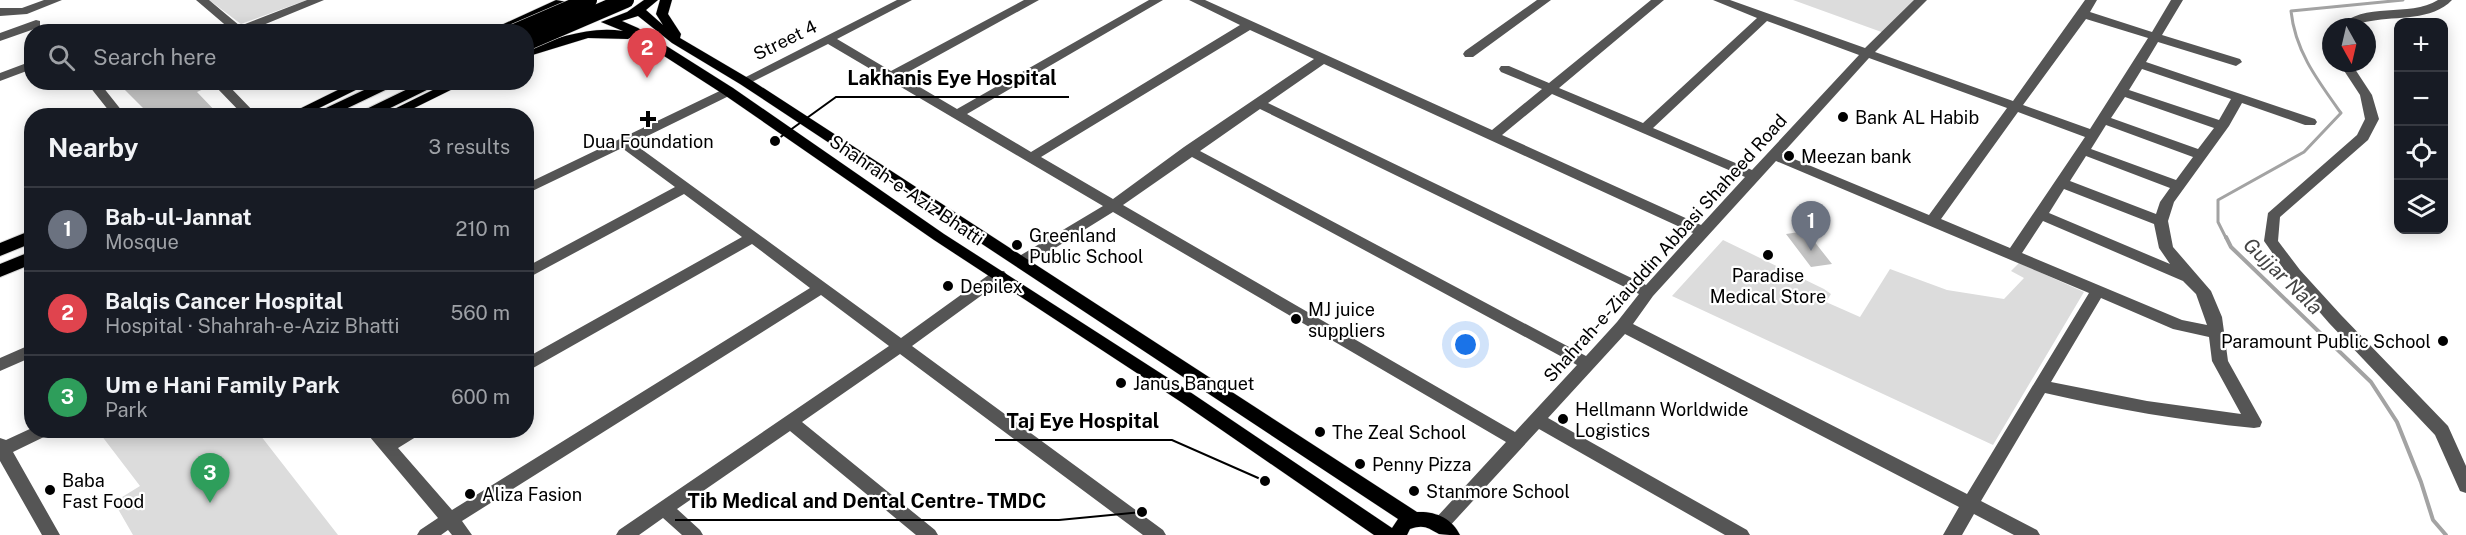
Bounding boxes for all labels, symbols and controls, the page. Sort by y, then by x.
street label: Street 4 [750,16,820,64]
north arrow [2322,18,2376,72]
map controls [2394,18,2448,234]
button: + [2394,18,2448,72]
search box [24,24,534,90]
pin: 2 [628,28,666,78]
icon: search [45,41,78,74]
text: Search here [93,44,217,70]
callout: Lakhanis Eye Hospital [836,59,1069,97]
text: Lakhanis Eye Hospital [847,66,1057,90]
button: − [2394,72,2448,126]
place label: Bank AL Habib [1855,107,1979,128]
marker: Dua Foundation [639,110,657,128]
street label: Shahrah-e-Ziauddin Abbasi Shaheed Road [1539,110,1791,386]
marker: Bank AL Habib [1836,110,1850,124]
button: locate [2394,126,2448,180]
street label: Shahrah-e-Aziz Bhatti [826,130,988,250]
place label: Dua Foundation [582,131,714,152]
text: Nearby [48,132,138,163]
text: 3 results [429,135,510,159]
place label: Meezan bank [1801,146,1912,167]
marker: Meezan bank [1782,149,1796,163]
button: layers [2394,180,2448,234]
pin: 1 [1792,202,1830,251]
text: Bab-ul-Jannat [105,204,252,230]
text: 1 [63,217,72,241]
text: 210 m [456,217,510,241]
place label: Greenland Public School [1029,225,1143,267]
text: Mosque [105,230,179,254]
water label: Gujjar Nala [2239,233,2327,319]
marker: Greenland Public School [1010,238,1024,252]
marker: Paradise Medical Store [1761,248,1775,262]
place label: Paradise Medical Store [1710,265,1826,307]
place label: Depilex [960,276,1023,297]
marker: Depilex [941,279,955,293]
text: Balqis Cancer Hospital [105,288,343,314]
place label: MJ juice suppliers [1308,299,1385,341]
text: 2 [61,301,74,325]
text: 560 m [450,301,510,325]
marker: MJ juice suppliers [1289,312,1303,326]
text: Hospital · Shahrah-e-Aziz Bhatti [105,314,400,338]
your location [1451,330,1480,359]
place label: Paramount Public School [2221,331,2431,352]
marker: Paramount Public School [2436,334,2450,348]
text: Um e Hani Family Park [105,372,340,398]
place label: Janus Banquet [1133,373,1255,394]
marker: Janus Banquet [1114,376,1128,390]
text: 3 [61,385,74,409]
text: 600 m [451,385,510,409]
text: Park [105,398,148,422]
place label: Hellmann Worldwide Logistics [1575,399,1748,441]
callout: Taj Eye Hospital [995,402,1172,440]
text: Taj Eye Hospital [1007,409,1159,433]
marker: Hellmann Worldwide Logistics [1556,412,1570,426]
place label: The Zeal School [1332,422,1467,443]
marker: The Zeal School [1313,425,1327,439]
pin: 3 [190,454,230,503]
place label: Penny Pizza [1372,454,1471,475]
marker: Penny Pizza [1353,457,1367,471]
place label: Baba Fast Food [62,470,144,512]
place label: Stanmore School [1426,481,1570,502]
callout: Tib Medical and Dental Centre- TMDC [675,482,1059,520]
marker: Baba Fast Food [43,483,57,497]
place label: Aliza Fasion [482,484,582,505]
marker: Stanmore School [1407,484,1421,498]
marker: Aliza Fasion [463,487,477,501]
text: Tib Medical and Dental Centre- TMDC [688,489,1046,513]

